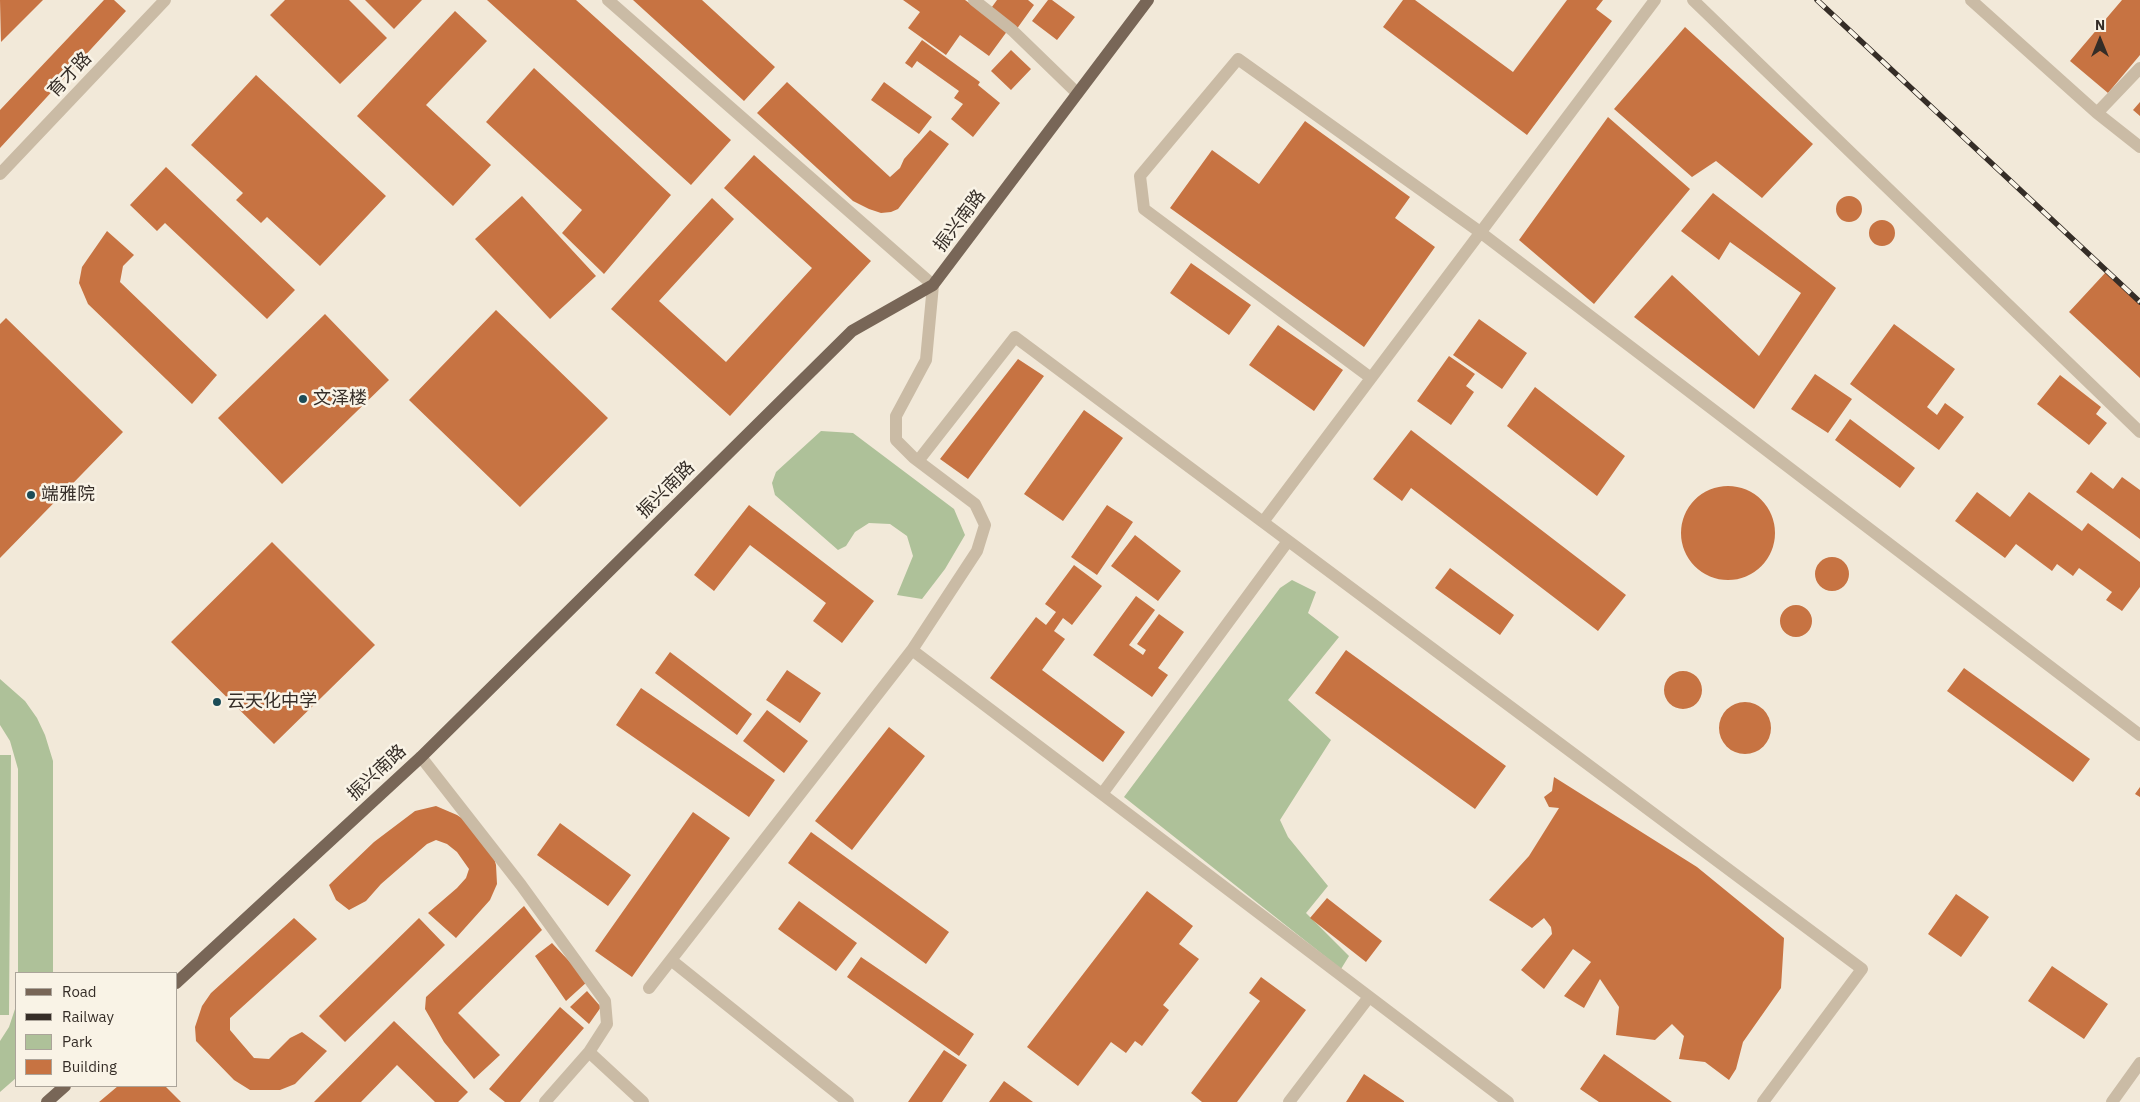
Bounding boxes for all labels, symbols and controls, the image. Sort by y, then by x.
north arrow [2075,15,2125,65]
text: N [2095,16,2105,34]
street label: 育才路 [44,48,96,102]
street label: 振兴南路 [930,186,990,256]
place label: 文泽楼 [313,388,367,410]
marker: 文泽楼 [297,393,309,405]
street label: 振兴南路 [633,457,699,523]
place label: 端雅院 [41,484,95,506]
marker: 端雅院 [25,489,37,501]
place label: 云天化中学 [227,691,317,713]
marker: 云天化中学 [211,696,223,708]
street label: 振兴南路 [343,741,411,805]
legend [15,972,178,1087]
text: Road [62,982,97,1001]
text: Railway [62,1007,114,1026]
text: Park [62,1032,92,1051]
text: Building [62,1057,117,1076]

